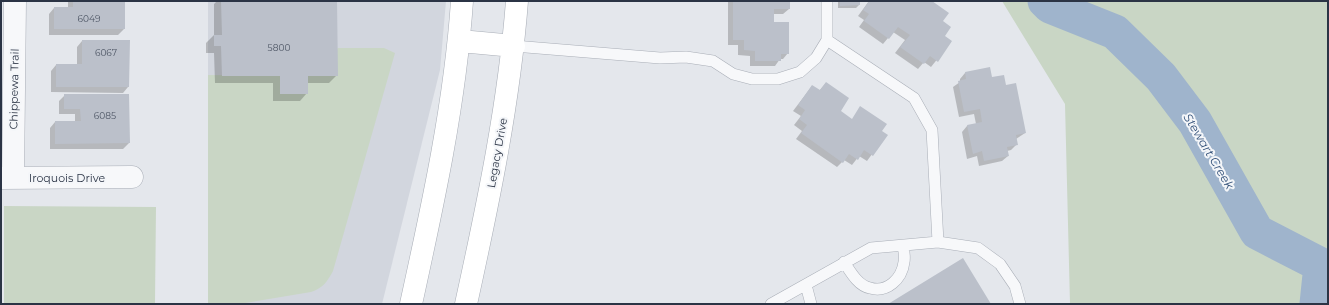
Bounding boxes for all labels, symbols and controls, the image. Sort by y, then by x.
house number: 6049 [78,13,101,24]
house number: 5800 [268,42,290,53]
house number: 6067 [95,47,117,58]
street label: Chippewa Trail [6,48,22,130]
house number: 6085 [94,110,116,121]
water label: Stewart Creek [1181,110,1238,192]
street label: Legacy Drive [484,117,510,189]
street label: Iroquois Drive [29,171,105,185]

